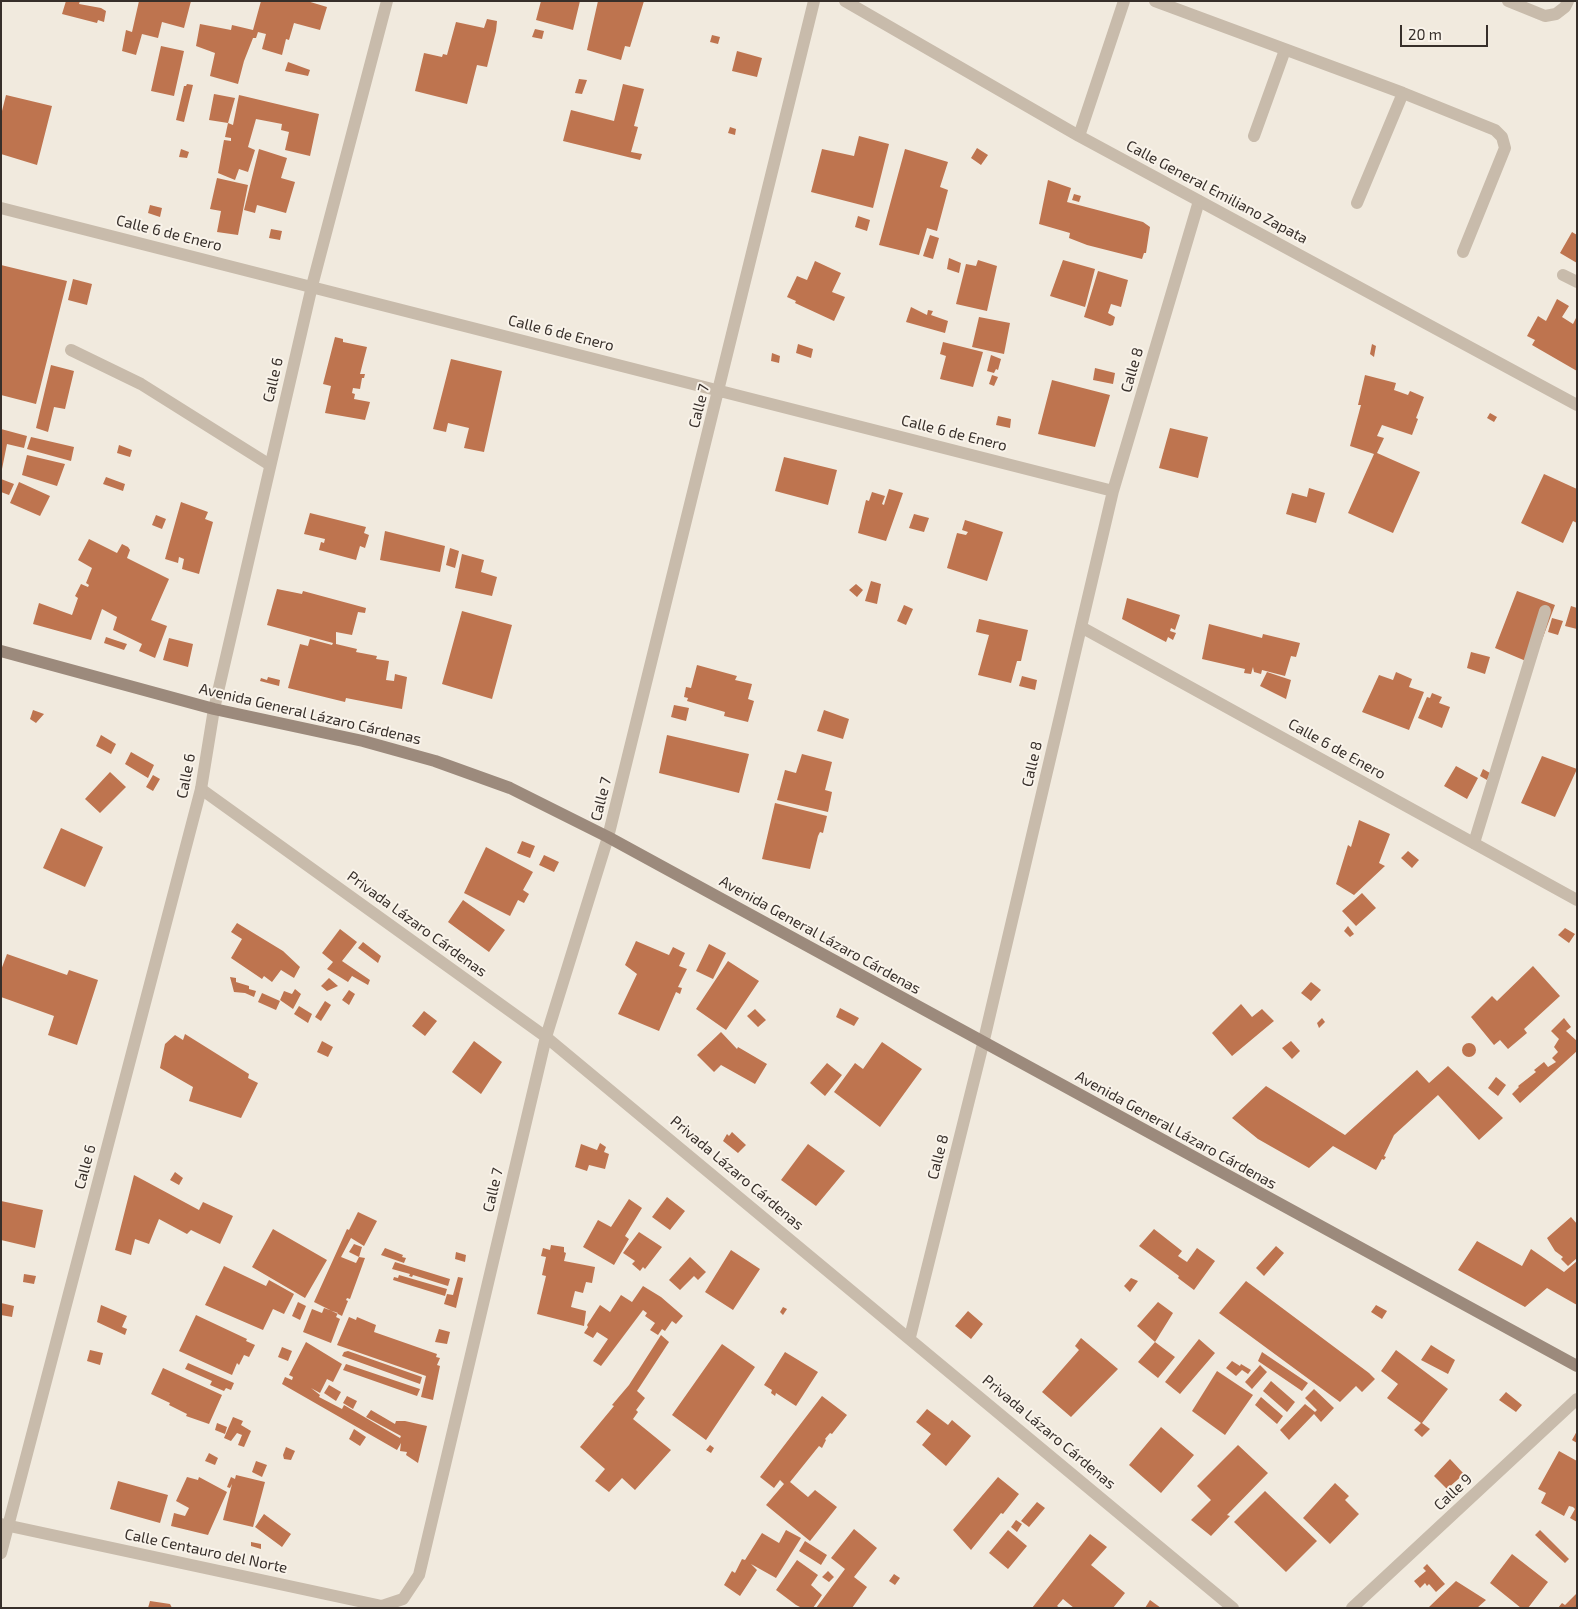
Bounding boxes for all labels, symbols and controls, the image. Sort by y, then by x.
scale bar [1403,15,1490,47]
text: 20 m [1408,25,1442,43]
street label: Calle General Emiliano Zapata [1123,136,1311,248]
street label: Calle 6 de Enero [114,211,224,255]
street label: Calle 6 de Enero [506,311,616,355]
street label: Calle 8 [1117,345,1147,395]
street label: Calle 6 [259,356,287,404]
street label: Calle 7 [685,382,713,430]
street label: Calle 6 de Enero [899,411,1009,455]
street label: Avenida General Lázaro Cárdenas [197,680,423,748]
street label: Calle 6 de Enero [1285,715,1389,783]
street label: Calle 8 [1018,739,1046,789]
street label: Calle 6 [173,752,199,800]
street label: Calle 7 [587,775,615,823]
street label: Privada Lázaro Cárdenas [344,867,490,981]
street label: Avenida General Lázaro Cárdenas [716,872,924,998]
street label: Avenida General Lázaro Cárdenas [1072,1067,1280,1193]
street label: Privada Lázaro Cárdenas [667,1112,807,1234]
street label: Calle 8 [924,1132,952,1182]
street label: Calle 6 [70,1143,100,1191]
street label: Calle 7 [479,1166,507,1214]
street label: Privada Lázaro Cárdenas [979,1371,1119,1493]
street label: Calle 9 [1430,1470,1476,1514]
street label: Calle Centauro del Norte [123,1525,289,1577]

